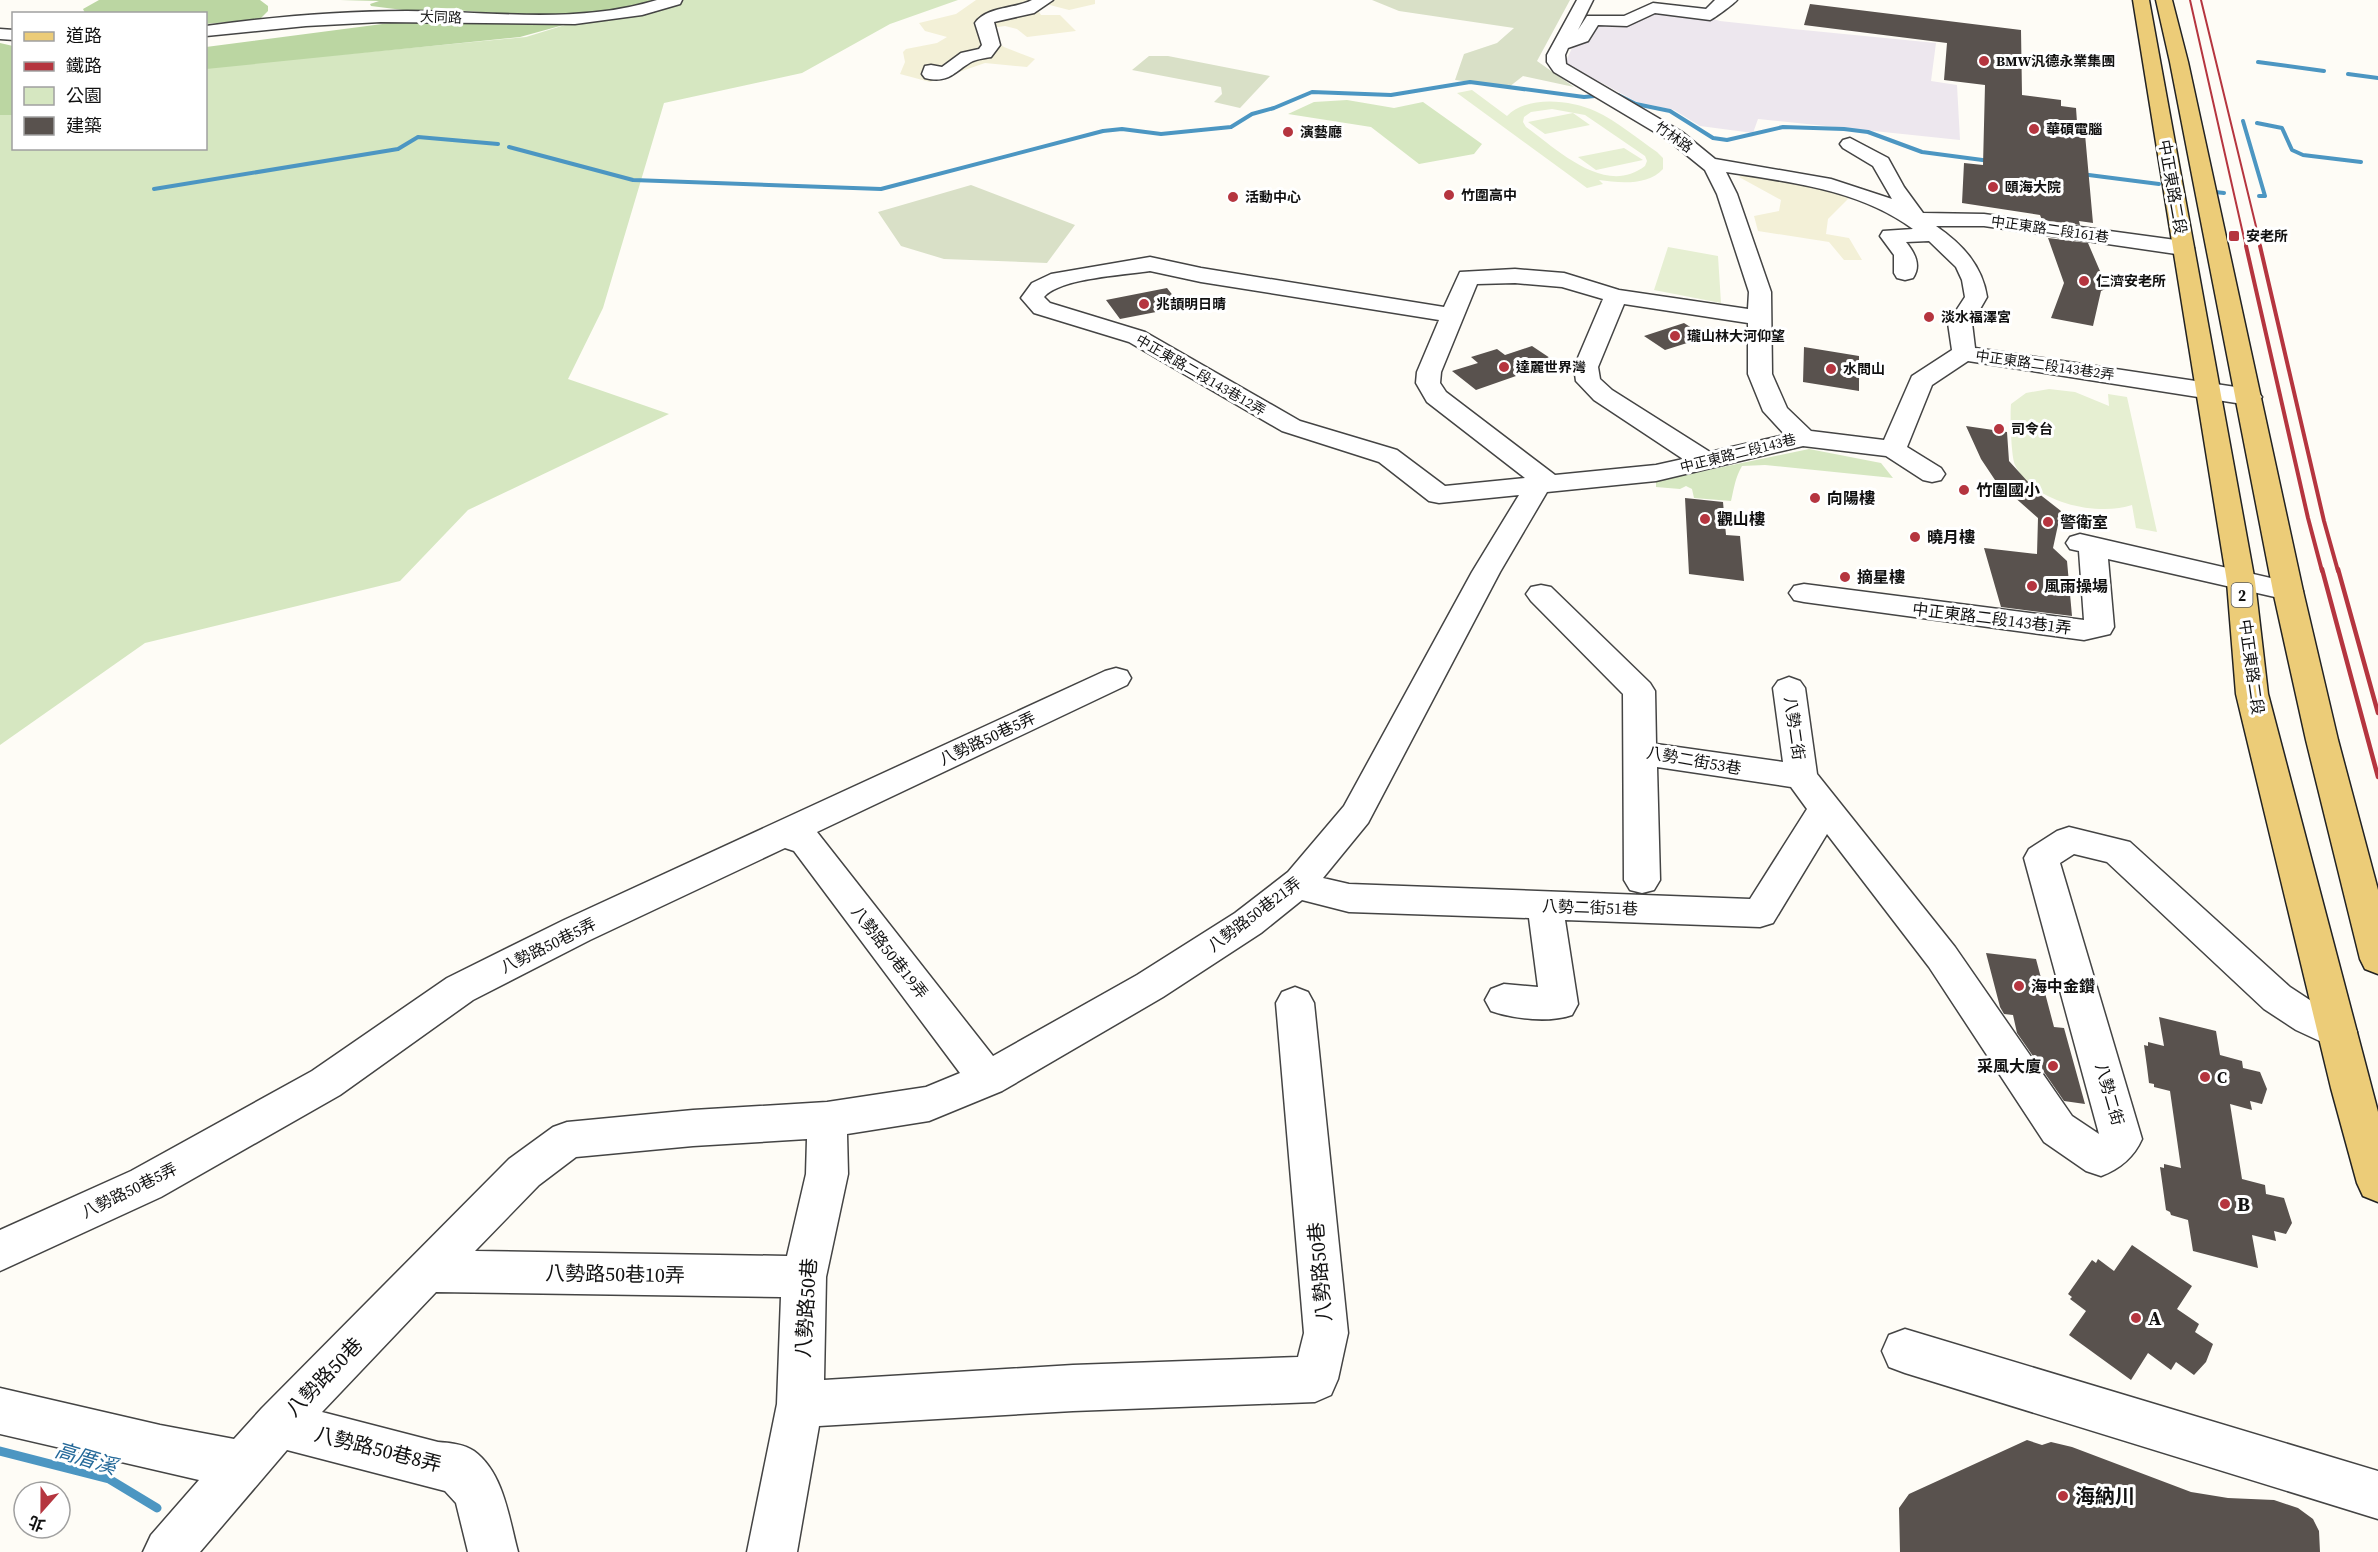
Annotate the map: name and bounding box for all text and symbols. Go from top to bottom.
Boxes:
street label: 大同路 [420,6,462,28]
legend [12,12,207,150]
text: 道路 [66,23,102,48]
place label: BMW汎德永業集團 [1996,51,2115,71]
text: 鐵路 [66,53,102,78]
marker: BMW汎德永業集團 [1977,54,1991,68]
text: 公園 [66,83,102,108]
text: 建築 [66,113,102,138]
street label: 竹林路 [1651,117,1697,157]
place label: 華碩電腦 [2046,119,2102,139]
place label: 演藝廳 [1300,122,1342,142]
marker: 華碩電腦 [2027,122,2041,136]
marker: 演藝廳 [1281,125,1295,139]
street label: 中正東路二段 [2154,138,2192,236]
place label: 頤海大院 [2005,177,2061,197]
marker: 頤海大院 [1986,180,2000,194]
place label: 竹圍高中 [1461,185,1517,205]
place label: 活動中心 [1245,187,1301,207]
marker: 竹圍高中 [1442,188,1456,202]
marker: 活動中心 [1226,190,1240,204]
street label: 中正東路二段161巷 [1990,211,2110,247]
place label: 安老所 [2246,226,2288,246]
marker: 安老所 [2227,229,2241,243]
place label: 仁濟安老所 [2096,271,2166,291]
marker: 仁濟安老所 [2077,274,2091,288]
place label: 兆頡明日晴 [1156,294,1226,314]
marker: 兆頡明日晴 [1137,297,1151,311]
place label: 淡水福澤宮 [1941,307,2011,327]
marker: 淡水福澤宮 [1922,310,1936,324]
place label: 瓏山林大河仰望 [1687,326,1785,346]
marker: 瓏山林大河仰望 [1668,329,1682,343]
street label: 中正東路二段143巷12弄 [1132,330,1270,420]
street label: 中正東路二段143巷2弄 [1974,345,2116,385]
place label: 達麗世界灣 [1516,357,1586,377]
place label: 水問山 [1843,359,1885,379]
marker: 達麗世界灣 [1497,360,1511,374]
marker: 水問山 [1824,362,1838,376]
place label: 司令台 [2011,419,2053,439]
marker: 司令台 [1992,422,2006,436]
street label: 中正東路二段143巷 [1678,429,1798,477]
place label: 竹圍國小 [1976,479,2040,501]
marker: 竹圍國小 [1957,483,1971,497]
place label: 向陽樓 [1827,487,1875,509]
marker: 向陽樓 [1808,491,1822,505]
place label: 觀山樓 [1717,508,1765,530]
place label: 警衛室 [2060,511,2108,533]
marker: 觀山樓 [1698,512,1712,526]
marker: 警衛室 [2041,515,2055,529]
place label: 曉月樓 [1927,526,1975,548]
marker: 曉月樓 [1908,530,1922,544]
place label: 摘星樓 [1857,566,1905,588]
marker: 摘星樓 [1838,570,1852,584]
place label: 風雨操場 [2044,575,2108,597]
marker: 風雨操場 [2025,579,2039,593]
road number: 2 [2232,583,2252,607]
street label: 中正東路二段143巷1弄 [1911,597,2073,639]
street label: 中正東路二段 [2234,618,2270,716]
street label: 八勢二街 [1780,695,1810,761]
street label: 八勢路50巷5弄 [935,706,1039,770]
street label: 八勢二街53巷 [1645,741,1743,779]
street label: 八勢路50巷21弄 [1203,872,1305,956]
street label: 八勢二街51巷 [1542,894,1638,920]
street label: 八勢路50巷19弄 [847,901,933,1003]
street label: 八勢路50巷5弄 [496,912,600,978]
place label: 海中金鑽 [2031,975,2095,997]
marker: 海中金鑽 [2012,979,2026,993]
place label: 采風大廈 [1977,1055,2041,1077]
marker: 采風大廈 [2046,1059,2060,1073]
street label: 八勢二街 [2091,1060,2129,1128]
place label: C [2217,1066,2227,1088]
marker: C [2198,1070,2212,1084]
street label: 八勢路50巷5弄 [77,1157,181,1223]
place label: B [2237,1190,2250,1218]
marker: B [2218,1197,2232,1211]
street label: 八勢路50巷 [1302,1221,1338,1323]
street label: 八勢路50巷 [789,1257,823,1359]
street label: 八勢路50巷10弄 [545,1259,685,1289]
place label: A [2148,1304,2162,1332]
marker: A [2129,1311,2143,1325]
street label: 八勢路50巷 [279,1331,369,1423]
street label: 八勢路50巷8弄 [312,1420,444,1478]
water label: 高厝溪 [52,1435,123,1482]
north arrow [12,1480,72,1540]
place label: 海納川 [2075,1482,2135,1510]
marker: 海納川 [2056,1489,2070,1503]
text: 北 [25,1511,48,1537]

